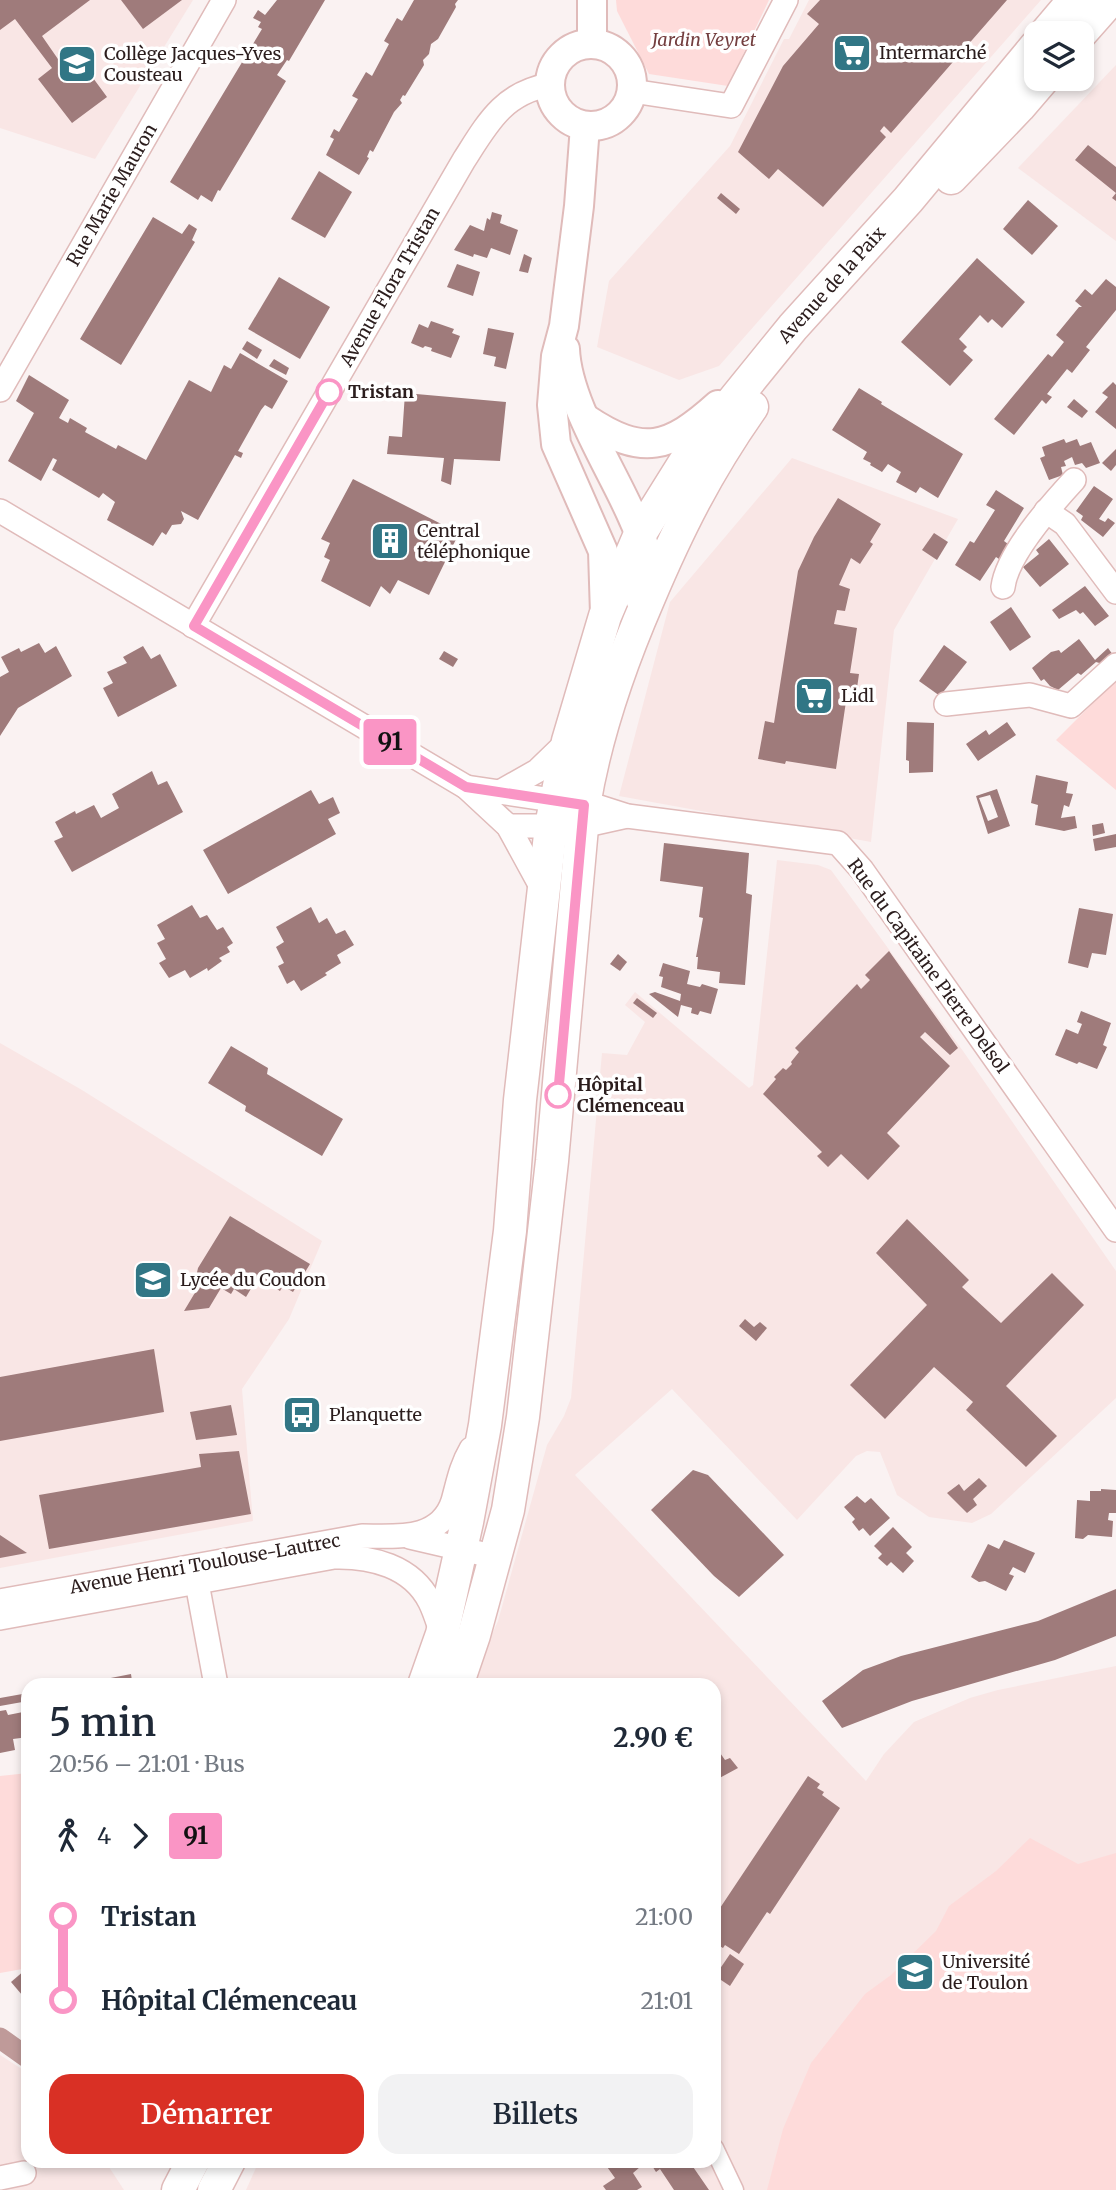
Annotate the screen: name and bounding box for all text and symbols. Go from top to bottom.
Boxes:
map controls [1024,21,1094,91]
button: layers [1024,21,1094,91]
park label: Jardin Veyret [650,28,757,51]
supermarket icon: Intermarché [831,32,873,74]
place label: Intermarché [879,41,987,64]
place label: Collège Jacques-Yves Cousteau [104,42,282,86]
school or university icon: Collège Jacques-Yves Cousteau [56,43,98,85]
street label: Rue Marie Mauron [61,119,162,270]
street label: Avenue Flora Tristan [334,203,445,371]
street label: Avenue de la Paix [773,221,890,349]
marker: Tristan [316,379,342,405]
place label: Tristan [348,380,414,403]
place label: Central téléphonique [417,519,530,563]
building icon: Central téléphonique [369,520,411,562]
supermarket icon: Lidl [793,675,835,717]
place label: Lidl [841,684,875,707]
line badge: 91 [358,719,422,765]
text: 91 [377,726,403,757]
street label: Rue du Capitaine Pierre Delsol [843,854,1014,1078]
place label: Hôpital Clémenceau [577,1073,685,1117]
marker: Hôpital Clémenceau [545,1082,571,1108]
school or university icon: Lycée du Coudon [132,1259,174,1301]
place label: Lycée du Coudon [180,1268,326,1291]
bus stop icon: Planquette [281,1394,323,1436]
place label: Planquette [329,1403,422,1426]
street label: Avenue Henri Toulouse-Lautrec [67,1528,342,1599]
text: 5 min [49,1699,156,1746]
text: 2.90 € [613,1721,693,1754]
text: 20:56 – 21:01 · Bus [49,1749,245,1778]
icon: walk [49,1817,87,1855]
icon: forward [121,1817,159,1855]
text: 91 [183,1820,208,1851]
text: 4 [97,1821,111,1850]
text: Tristan [101,1900,196,1933]
text: 21:00 [635,1902,693,1931]
place label: Université de Toulon [942,1950,1030,1994]
school or university icon: Université de Toulon [894,1951,936,1993]
text: Hôpital Clémenceau [101,1984,358,2017]
text: 21:01 [641,1986,693,2015]
button: Démarrer [49,2074,364,2154]
button: Billets [378,2074,693,2154]

